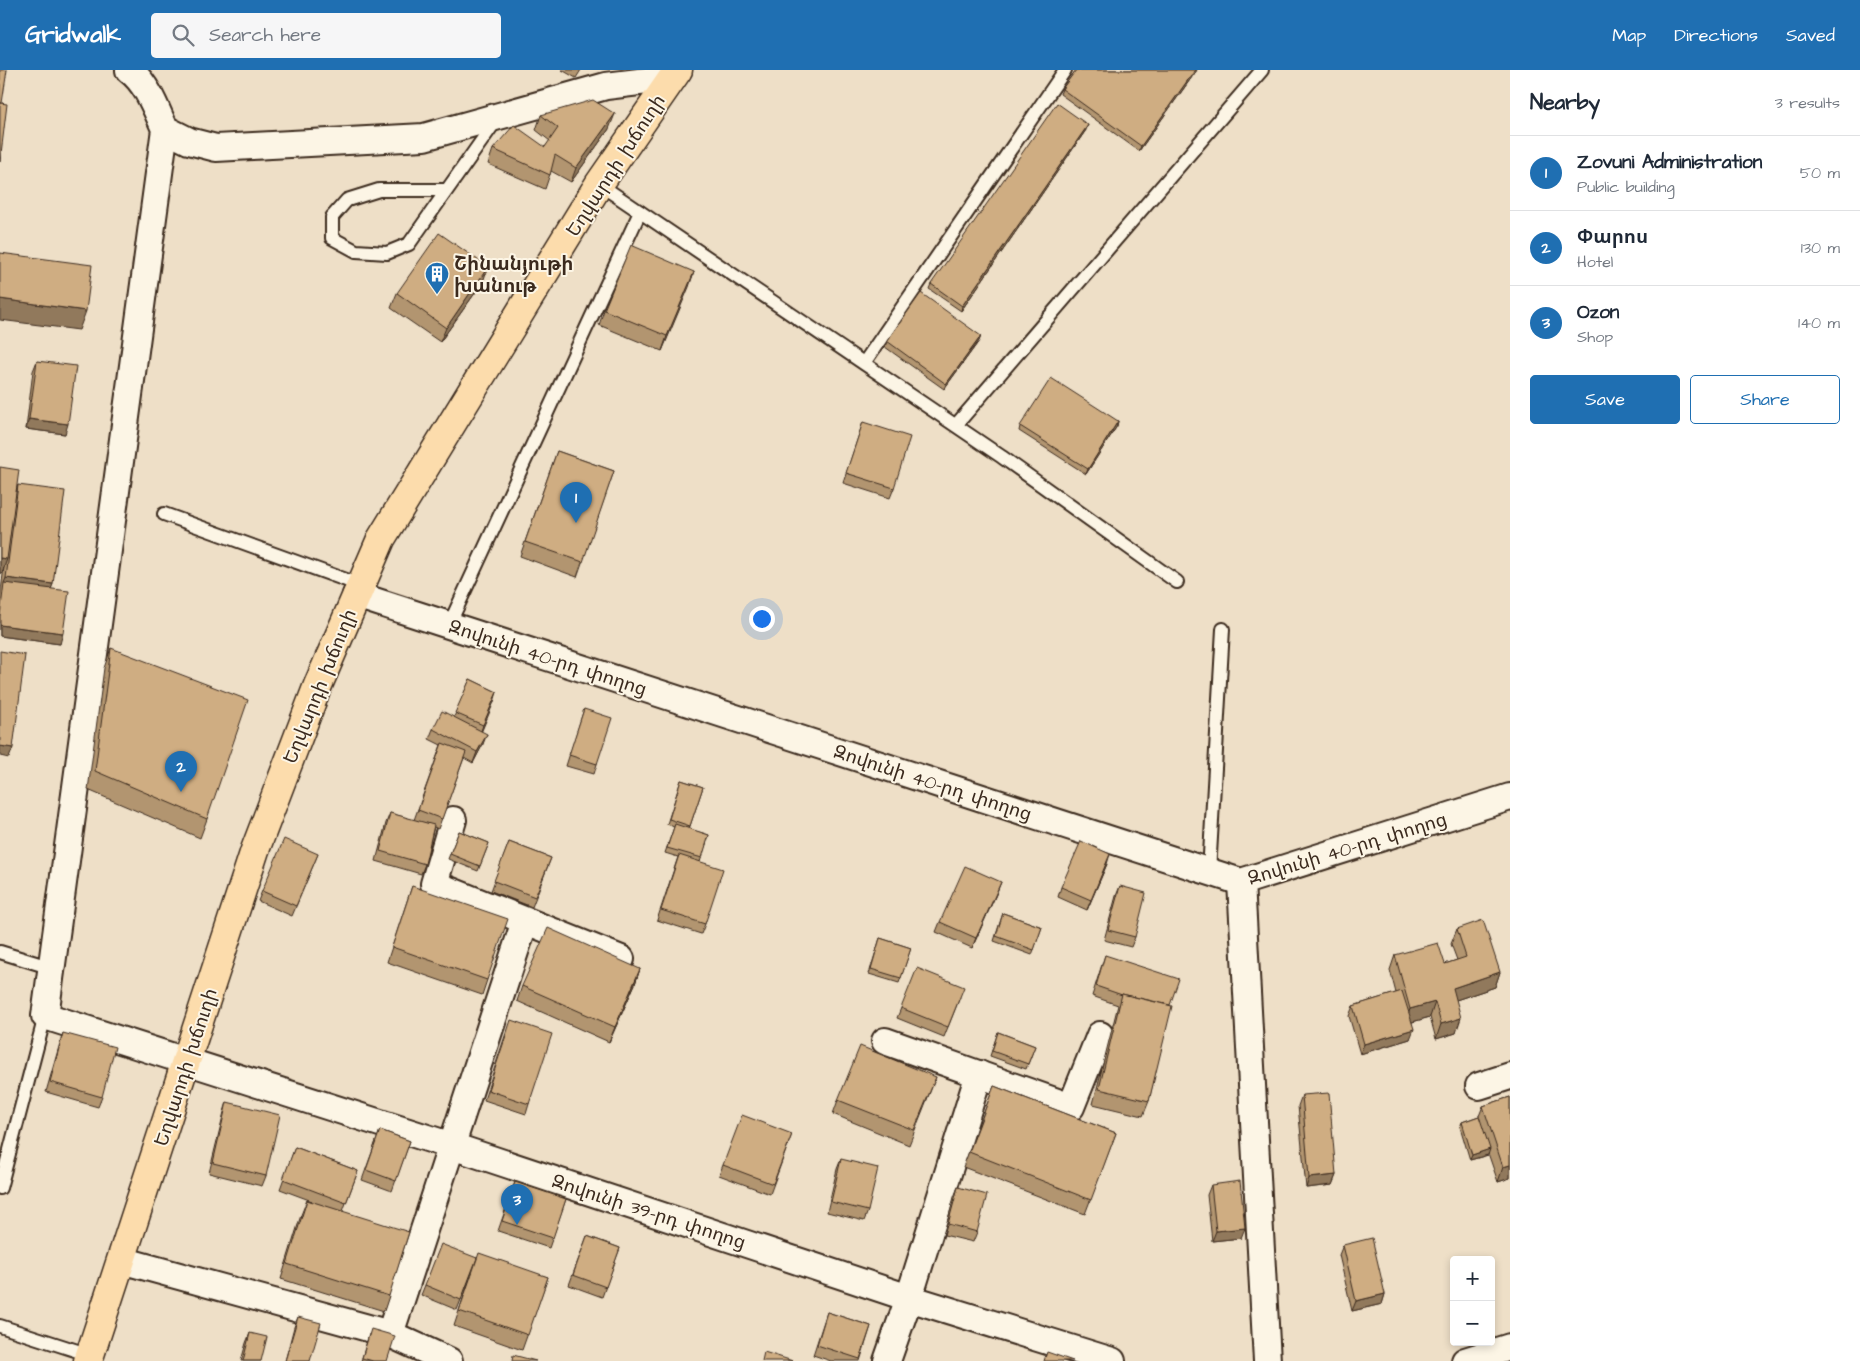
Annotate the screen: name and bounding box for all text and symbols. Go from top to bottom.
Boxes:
search box [151,13,501,58]
text: Gridwalk [25,18,121,52]
icon: search [169,21,197,49]
text: Search here [209,22,321,49]
text: Map [1612,23,1646,48]
text: Directions [1674,23,1758,48]
text: Saved [1786,23,1835,48]
text: Nearby [1530,88,1600,117]
street label: Եղվարդի խճուղի [560,89,672,242]
text: 3 results [1775,92,1840,114]
text: Zovuni Administration [1577,149,1762,176]
text: 1 [1545,162,1547,184]
text: 50 m [1800,162,1840,184]
text: Public building [1577,176,1675,198]
text: Փարոս [1577,224,1648,251]
text: 2 [1541,237,1551,259]
text: 130 m [1801,237,1840,259]
place label: Շինանյութի խանութ [454,251,573,300]
text: Hotel [1577,251,1613,273]
building icon: Շինանյութի խանութ [424,261,450,295]
text: Ozon [1577,299,1619,326]
text: 3 [1542,312,1550,334]
text: 140 m [1798,312,1840,334]
text: Shop [1577,326,1613,348]
button: Save [1530,375,1680,424]
button: Share [1690,375,1840,424]
pin: 1 [560,482,592,523]
street label: Եղվարդի խճուղի [277,605,364,768]
your location [749,606,775,632]
street label: Զովունի 40-րդ փողոց [445,614,650,703]
street label: Զովունի 40-րդ փողոց [830,739,1035,828]
pin: 2 [165,751,197,792]
street label: Զովունի 40-րդ փողոց [1244,806,1450,893]
street label: Եղվարդի խճուղի [148,985,225,1150]
street label: Զովունի 39-րդ փողոց [548,1168,749,1257]
pin: 3 [501,1184,533,1225]
map controls [1450,1256,1495,1346]
button: + [1450,1256,1495,1301]
button: − [1450,1301,1495,1346]

